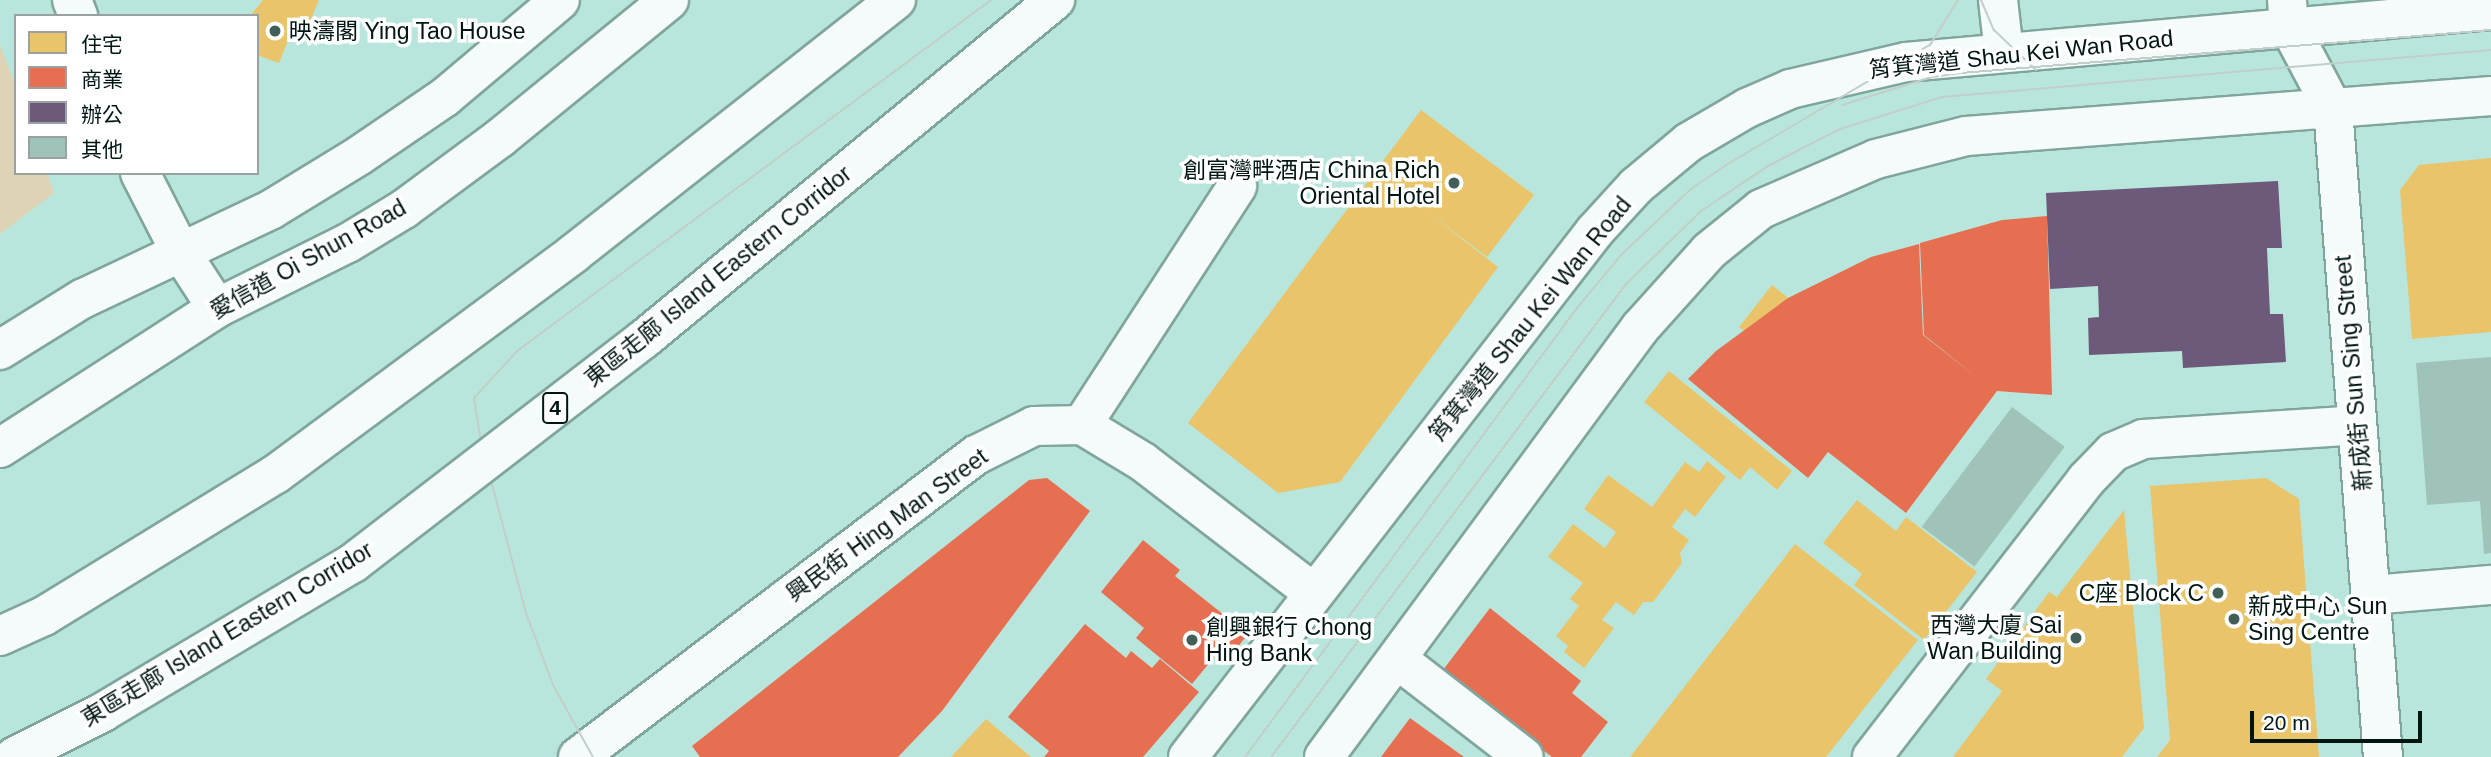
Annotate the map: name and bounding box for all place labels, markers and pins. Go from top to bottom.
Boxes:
place label: 映濤閣 Ying Tao House [289,17,526,45]
marker: 映濤閣 Ying Tao House [267,23,283,39]
place label: 創富灣畔酒店 China Rich Oriental Hotel [1183,156,1440,210]
marker: 創富灣畔酒店 China Rich Oriental Hotel [1446,175,1462,191]
place label: C座 Block C [2079,579,2204,607]
marker: C座 Block C [2210,585,2226,601]
place label: 新成中心 Sun Sing Centre [2248,592,2387,646]
place label: 西灣大廈 Sai Wan Building [1927,611,2062,665]
marker: 新成中心 Sun Sing Centre [2226,611,2242,627]
place label: 創興銀行 Chong Hing Bank [1206,613,1372,667]
marker: 西灣大廈 Sai Wan Building [2068,630,2084,646]
marker: 創興銀行 Chong Hing Bank [1184,632,1200,648]

